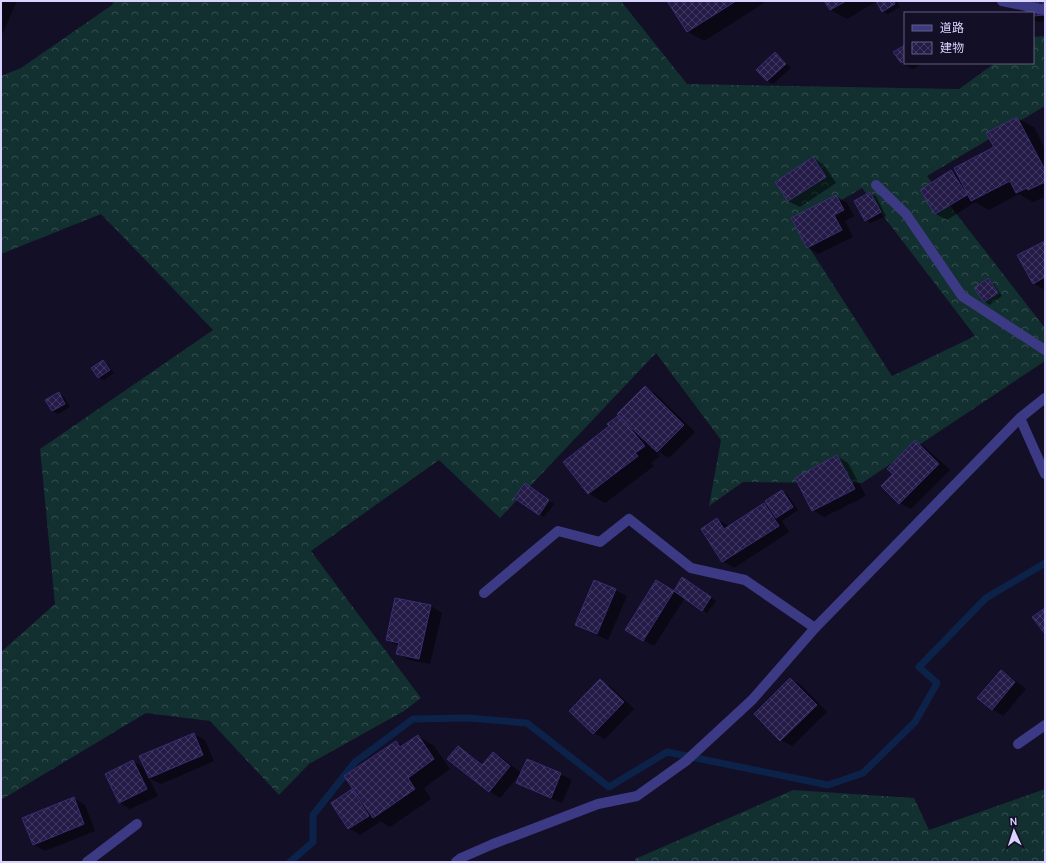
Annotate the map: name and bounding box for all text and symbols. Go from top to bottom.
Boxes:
legend [904,12,1034,64]
text: 道路 [940,21,964,35]
text: 建物 [940,41,964,55]
north arrow [994,811,1034,851]
text: N [1009,815,1018,828]

